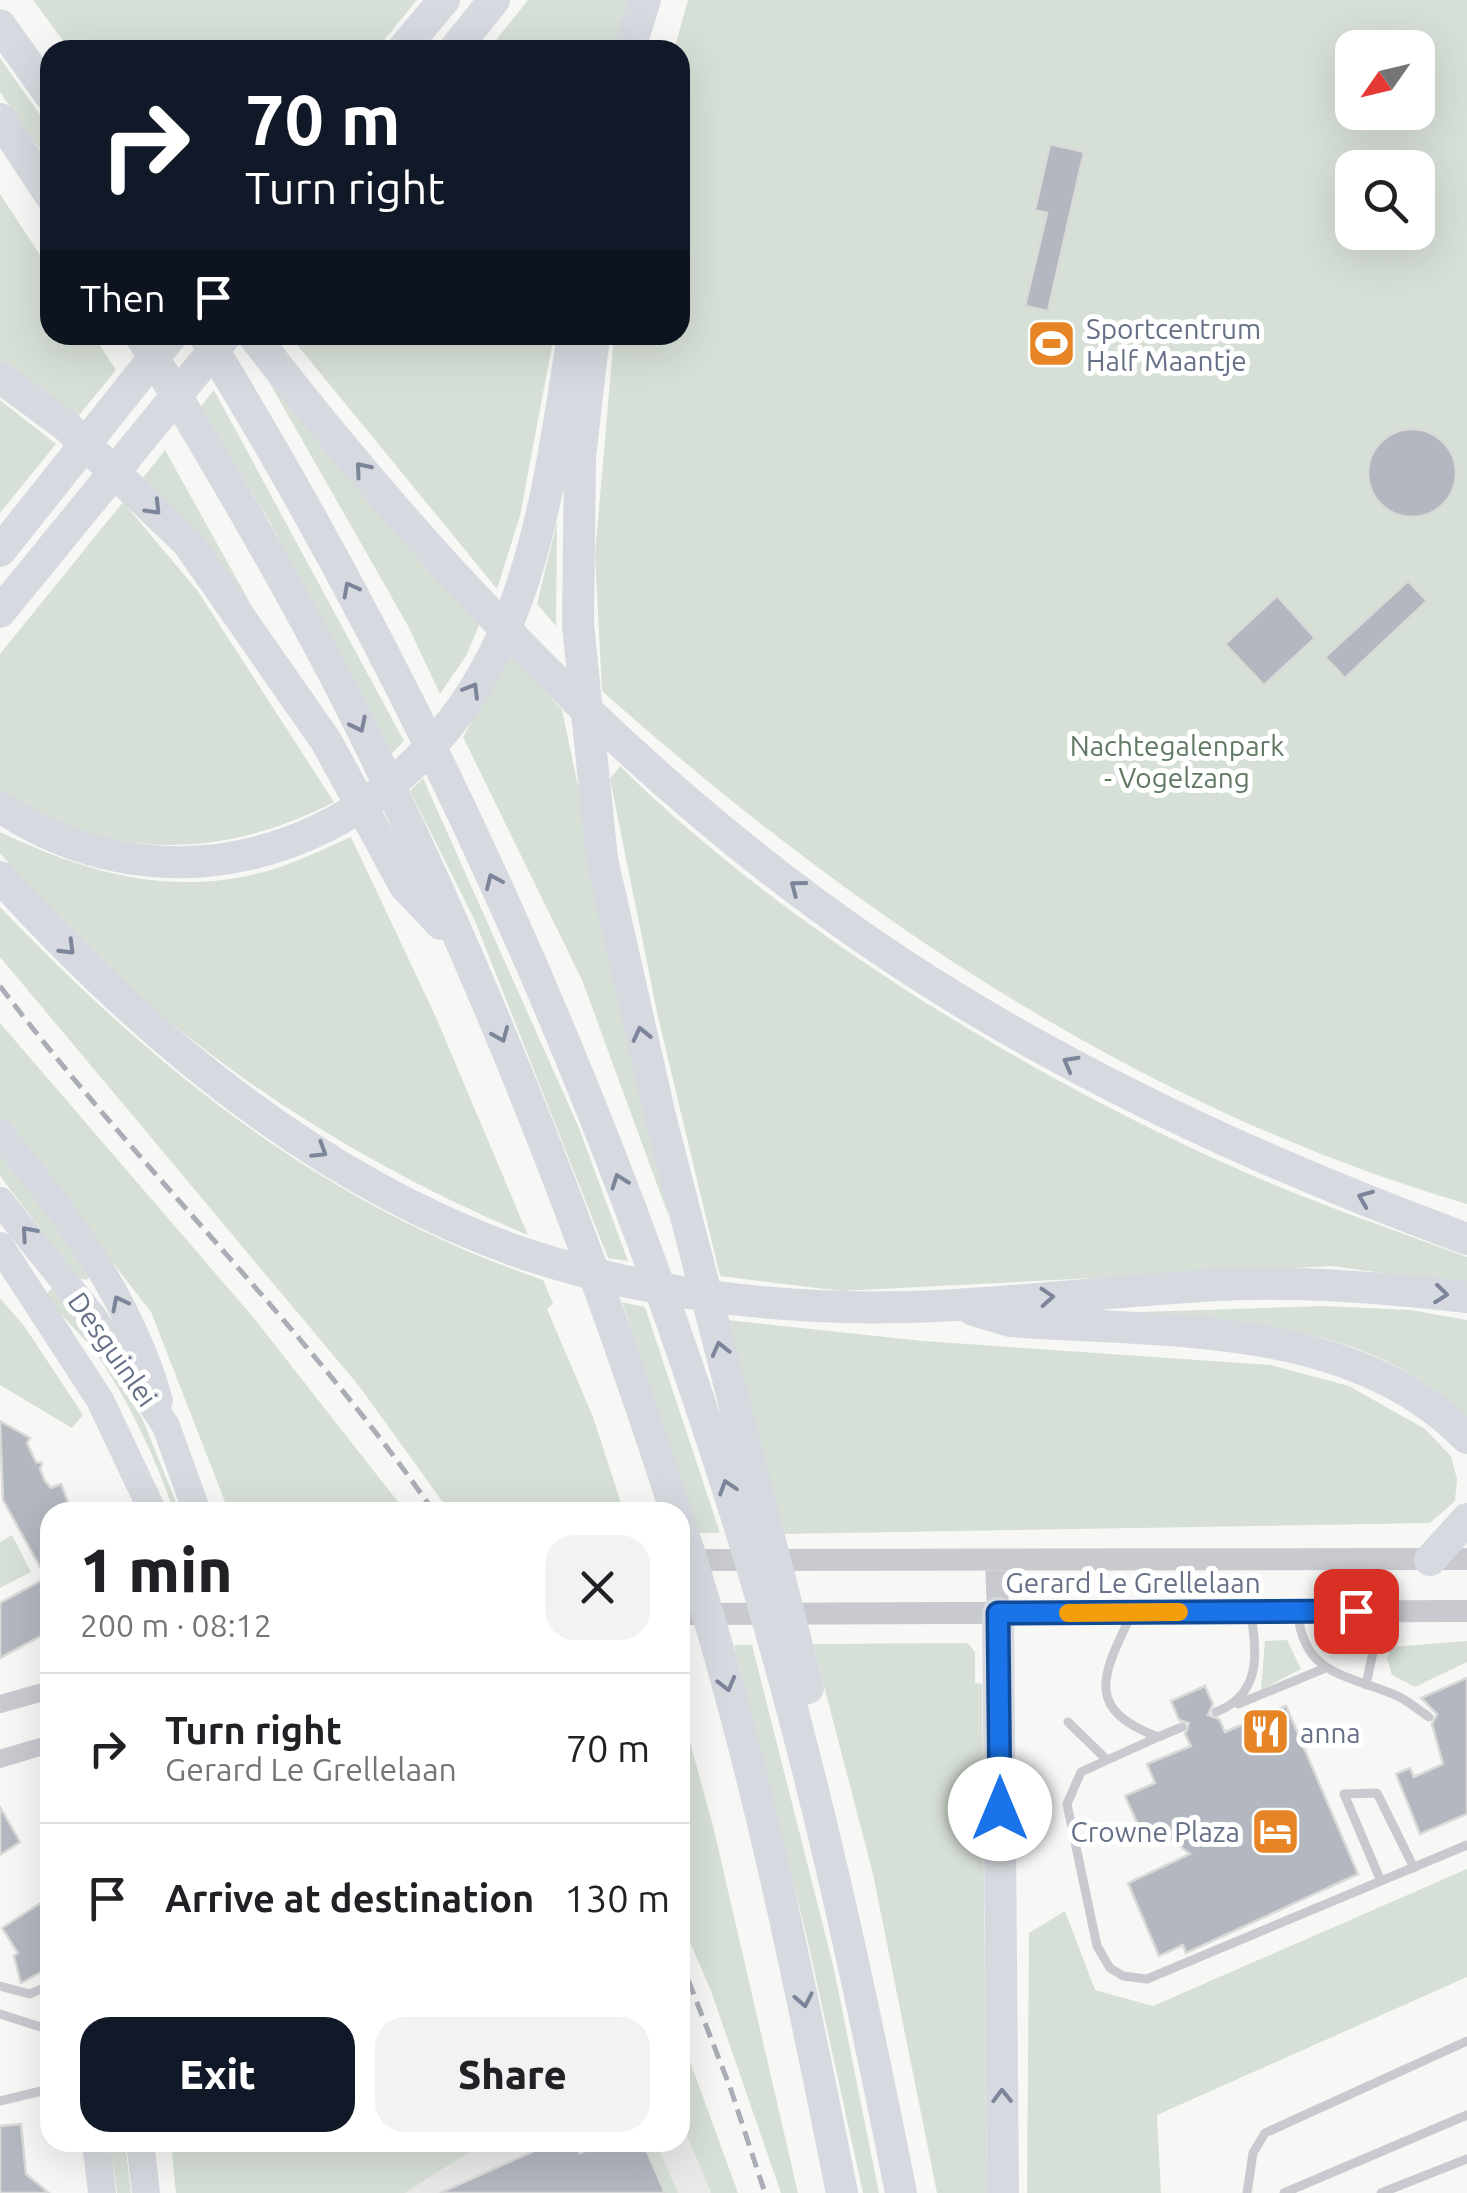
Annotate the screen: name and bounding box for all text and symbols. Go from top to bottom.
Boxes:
north arrow [1335,30,1435,130]
map controls [1335,30,1435,250]
icon: right [80,80,210,210]
text: 70 m [245,80,401,158]
button: search [1335,150,1435,250]
text: Turn right [245,162,445,213]
icon: arrive [186,270,241,325]
text: Then [80,277,166,319]
place label: Sportcentrum Half Maantje [1086,313,1261,376]
sports icon: Sportcentrum Half Maantje [1025,318,1077,370]
one-way arrow [356,462,374,480]
one-way arrow [142,496,160,514]
one-way arrow [342,582,362,600]
one-way arrow [460,683,479,701]
one-way arrow [347,715,367,733]
park label: Nachtegalenpark - Vogelzang [1070,730,1284,793]
one-way arrow [485,873,505,891]
one-way arrow [790,881,808,899]
one-way arrow [56,936,74,954]
one-way arrow [489,1025,509,1043]
one-way arrow [632,1026,653,1043]
one-way arrow [1063,1055,1081,1075]
one-way arrow [309,1139,327,1158]
one-way arrow [610,1173,631,1190]
one-way arrow [1358,1189,1375,1209]
one-way arrow [22,1226,40,1245]
one-way arrow [1433,1283,1449,1304]
street label: Desguinlei [62,1286,164,1412]
one-way arrow [1039,1286,1055,1308]
one-way arrow [112,1295,131,1313]
one-way arrow [711,1341,732,1358]
one-way arrow [718,1479,738,1496]
button: close [545,1535,650,1640]
text: 1 min [80,1536,233,1603]
street label: Gerard Le Grellelaan [1005,1567,1261,1598]
pin [1314,1569,1399,1654]
icon: arrive [1329,1584,1384,1639]
text: 200 m · 08:12 [80,1607,272,1643]
one-way arrow [715,1675,736,1692]
restaurant icon: anna [1239,1706,1291,1758]
text: Turn right [165,1709,342,1751]
place label: anna [1300,1717,1361,1748]
icon: right [80,1721,135,1776]
text: 70 m [566,1727,650,1769]
text: Gerard Le Grellelaan [165,1751,457,1787]
position arrow [948,1757,1052,1861]
hotel icon: Crowne Plaza [1249,1805,1301,1857]
place label: Crowne Plaza [1071,1816,1240,1847]
icon: arrive [80,1871,135,1926]
text: Arrive at destination [165,1877,534,1919]
text: 130 m [564,1877,670,1919]
one-way arrow [792,1991,813,2008]
button: Exit [80,2017,355,2132]
button: Share [375,2017,650,2132]
one-way arrow [992,2087,1013,2103]

